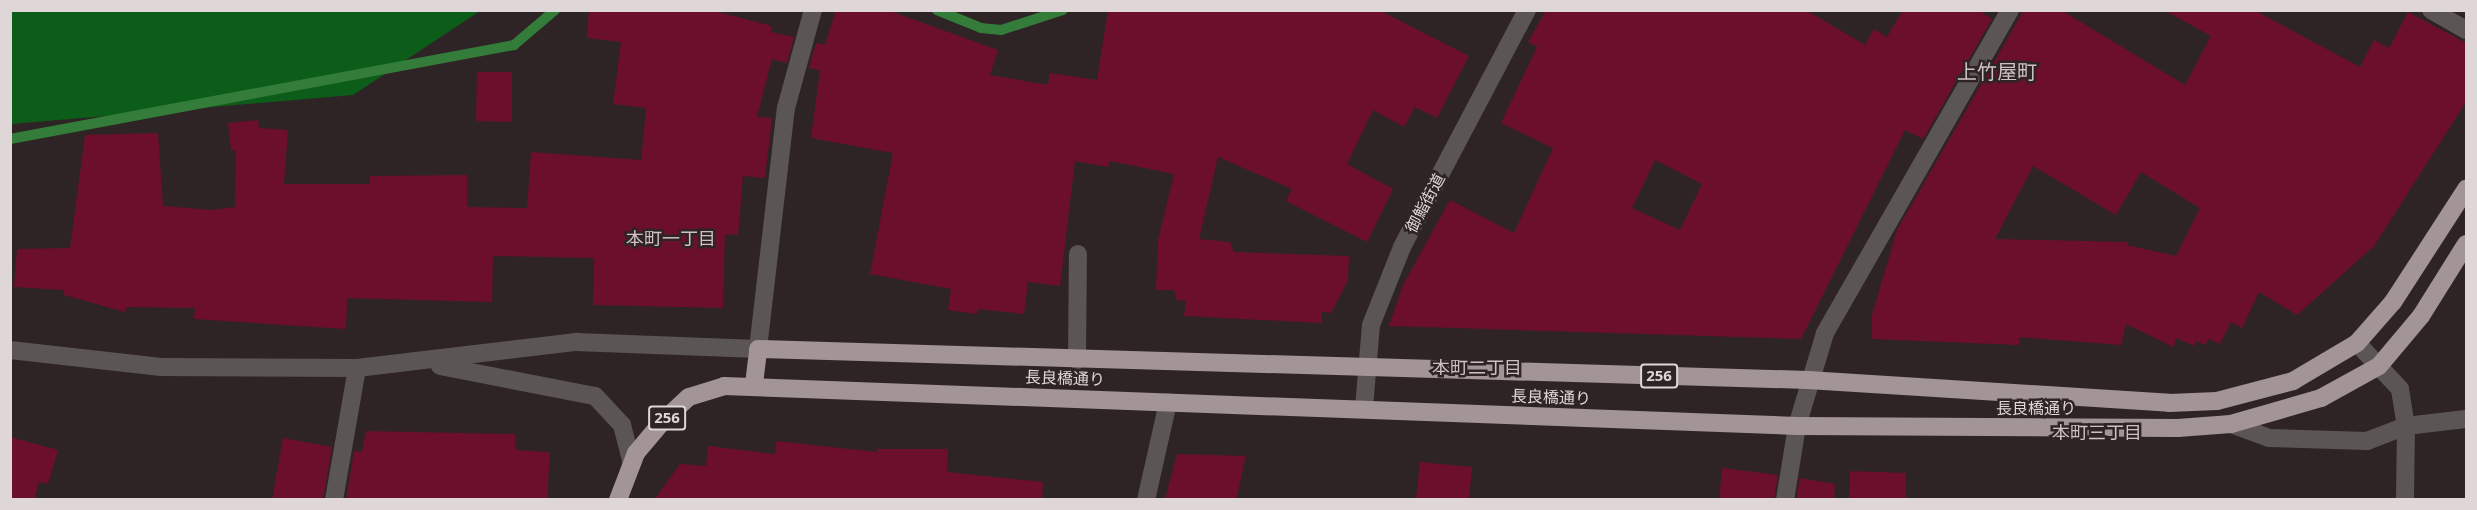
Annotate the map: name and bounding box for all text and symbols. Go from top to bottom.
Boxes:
district label: 上竹屋町 [1957,59,2037,83]
street label: 御鮨街道 [1402,170,1448,236]
district label: 本町一丁目 [626,227,716,249]
district label: 本町二丁目 [1432,356,1522,378]
road number: 256 [1640,364,1678,388]
street label: 長良橋通り [1025,367,1105,389]
street label: 長良橋通り [1511,386,1591,408]
street label: 長良橋通り [1996,398,2076,418]
road number: 256 [648,406,686,430]
district label: 本町三丁目 [2052,421,2142,443]

